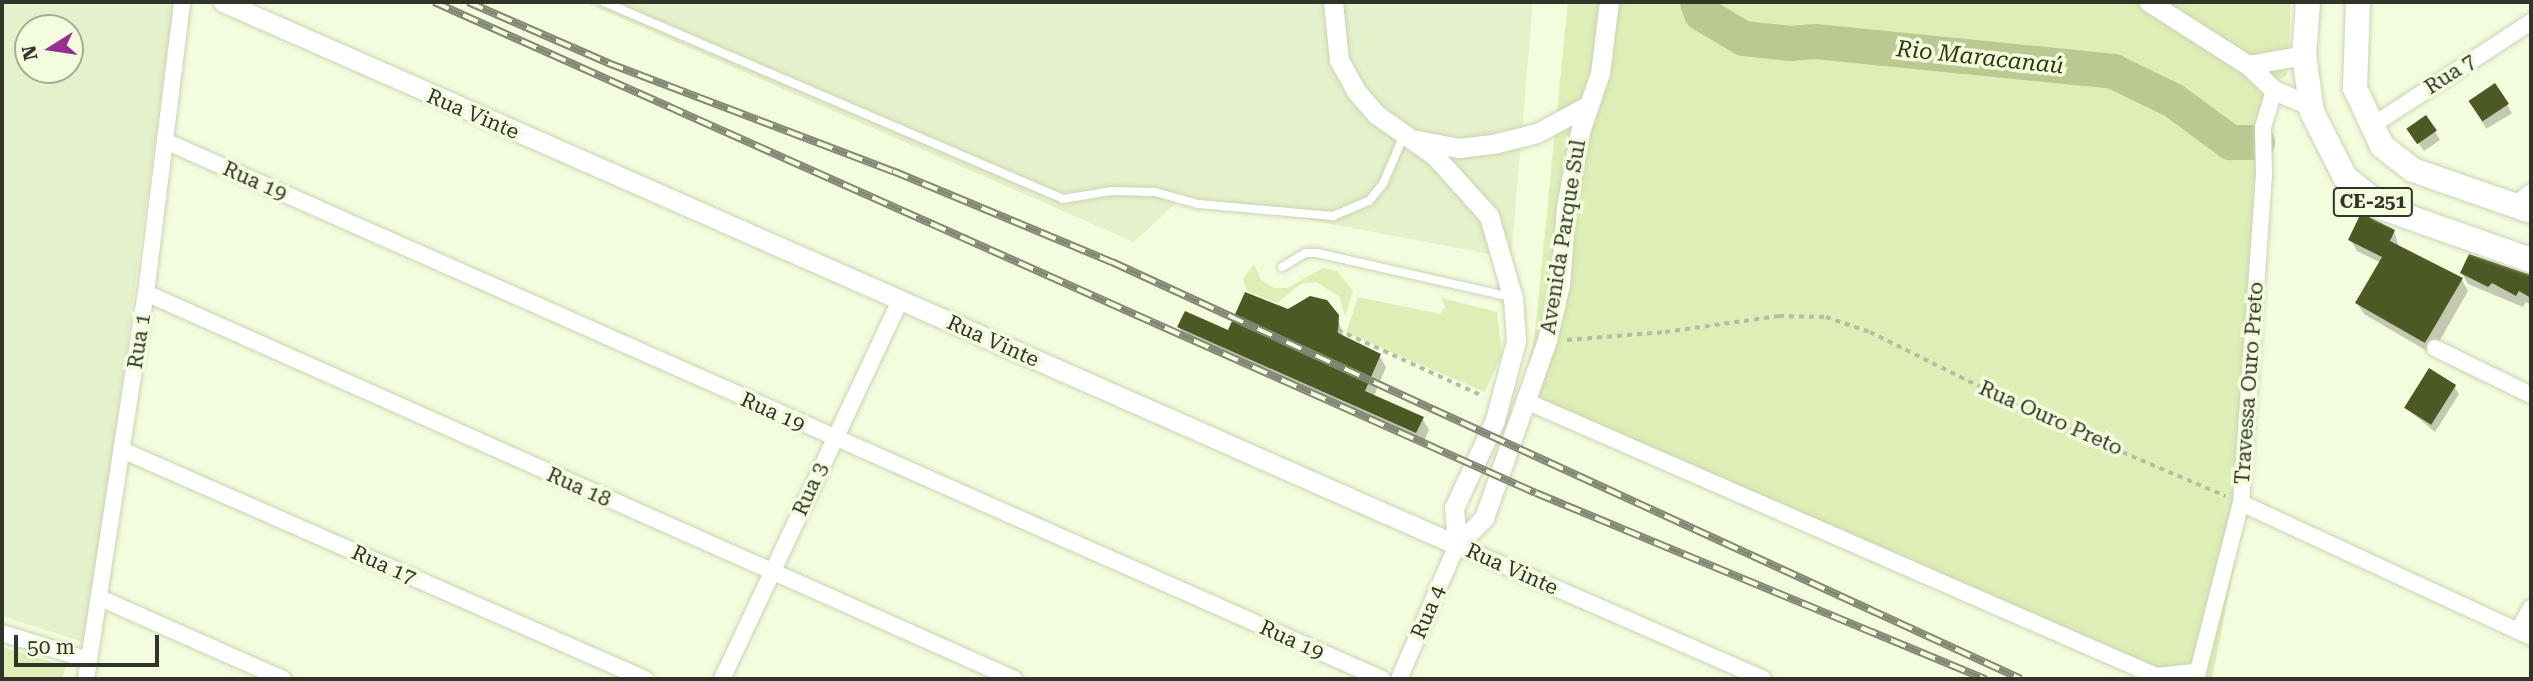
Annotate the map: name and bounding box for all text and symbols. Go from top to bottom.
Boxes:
north arrow [14,14,84,84]
water label: Rio Maracanaú [1895,35,2065,81]
text: N [17,44,43,63]
street label: Rua 7 [2420,48,2480,100]
street label: Rua Vinte [423,83,523,145]
street label: Avenida Parque Sul [1535,138,1591,336]
street label: Rua 19 [219,156,291,206]
road number: CE-251 [2333,186,2413,218]
street label: Travessa Ouro Preto [2229,281,2269,485]
street label: Rua Vinte [943,310,1043,372]
street label: Rua 1 [122,312,156,370]
street label: Rua Ouro Preto [1975,375,2127,461]
street label: Rua 19 [737,387,809,437]
street label: Rua 3 [787,458,833,520]
street label: Rua 18 [543,462,615,512]
street label: Rua Vinte [1462,538,1562,600]
street label: Rua 17 [348,540,420,590]
street label: Rua 4 [1406,581,1450,643]
street label: Rua 19 [1256,615,1328,665]
scale bar [18,622,163,666]
text: 50 m [27,635,75,659]

